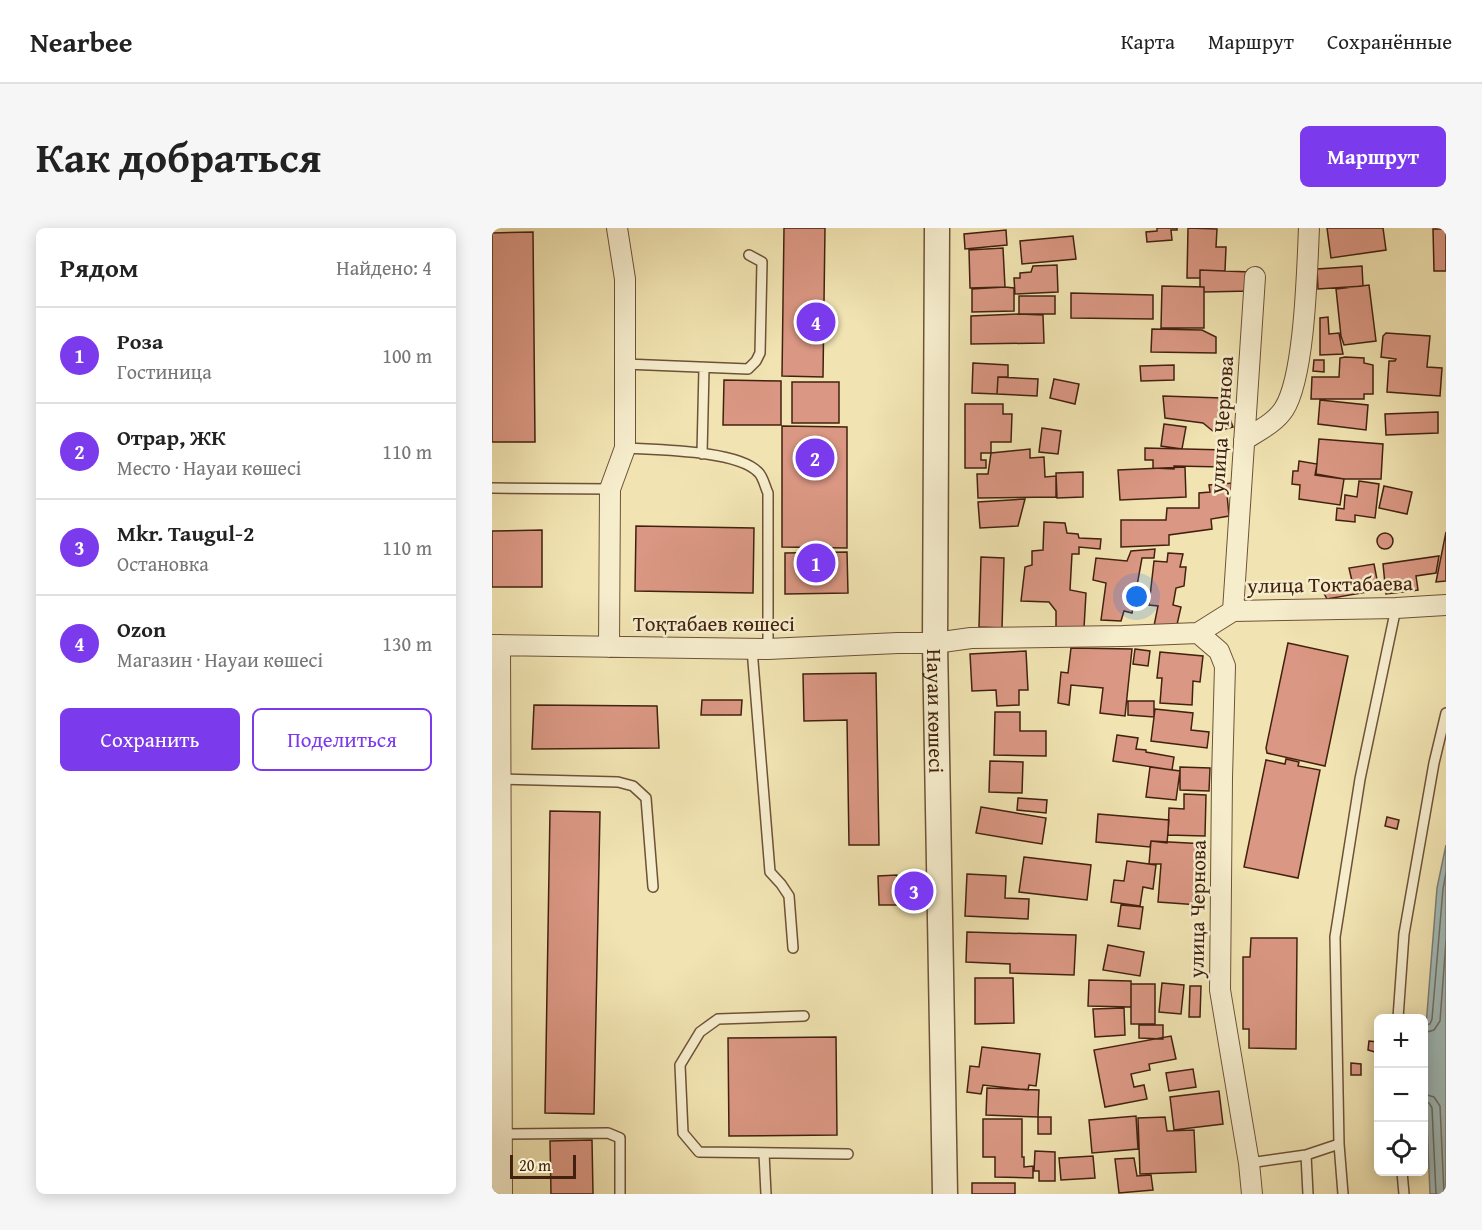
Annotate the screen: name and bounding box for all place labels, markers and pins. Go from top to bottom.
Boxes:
pin: 4 [796,300,836,344]
pin: 2 [796,436,834,480]
pin: 1 [796,540,836,586]
pin: 3 [894,868,934,914]

